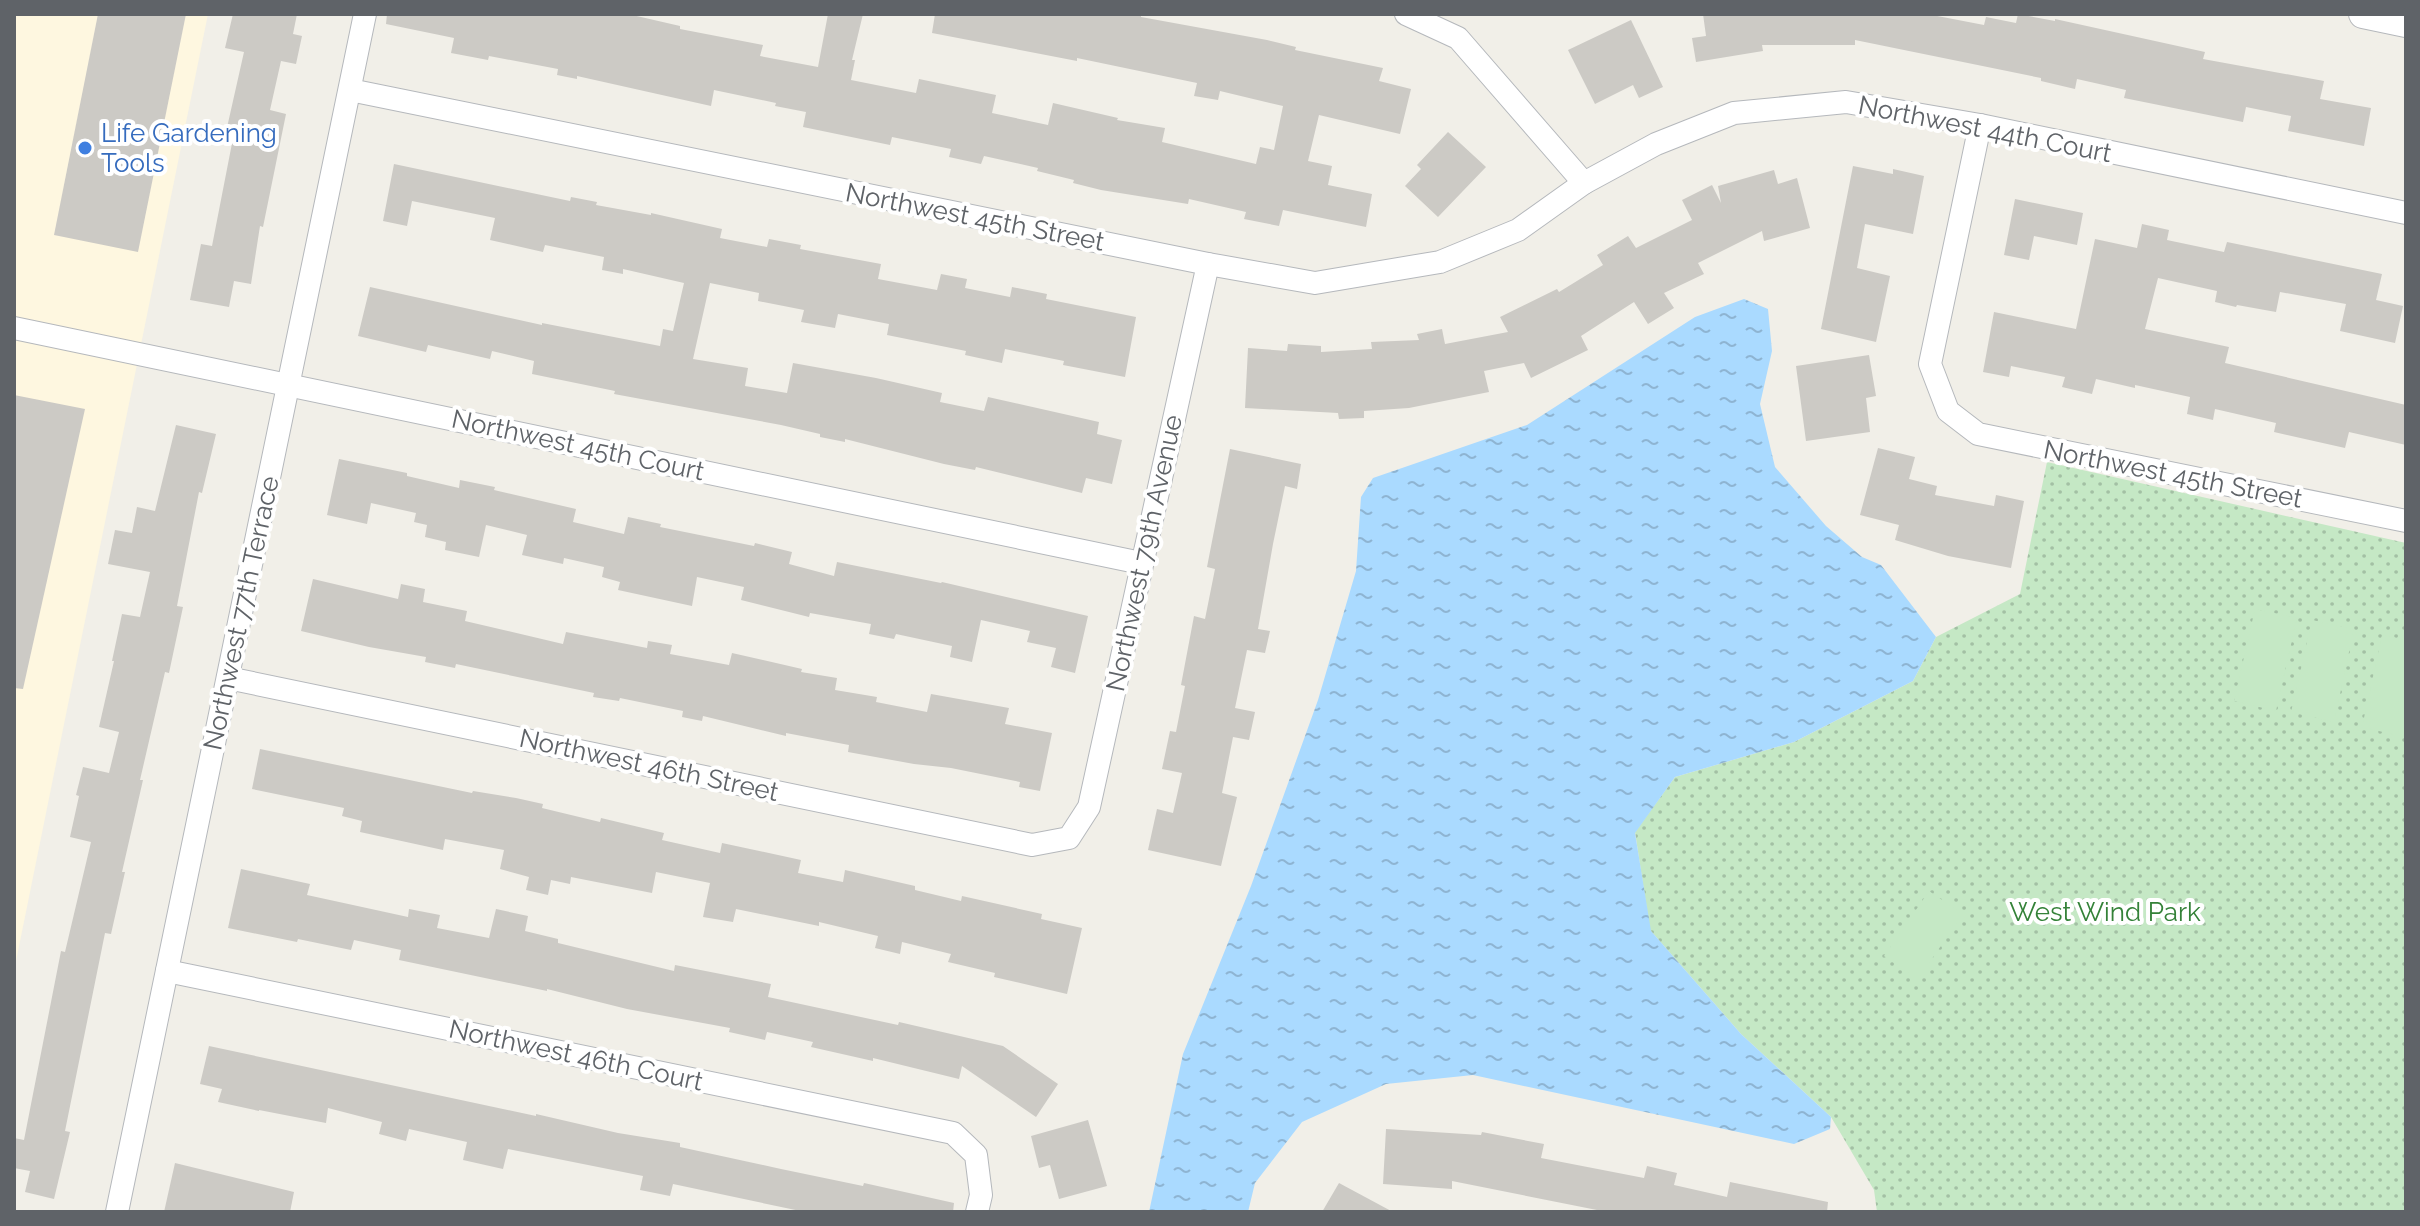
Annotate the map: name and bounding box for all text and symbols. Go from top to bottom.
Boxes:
street label: Northwest 44th Court [1856,90,2114,168]
place label: Life Gardening Tools [101,118,277,178]
marker: Life Gardening Tools [76,139,94,157]
street label: Northwest 45th Street [843,177,1107,257]
street label: Northwest 45th Court [449,404,707,486]
street label: Northwest 79th Avenue [1100,412,1188,694]
street label: Northwest 45th Street [2041,434,2305,514]
street label: Northwest 77th Terrace [197,473,285,753]
street label: Northwest 46th Street [517,723,782,807]
park label: West Wind Park [2009,897,2201,927]
street label: Northwest 46th Court [446,1013,706,1097]

